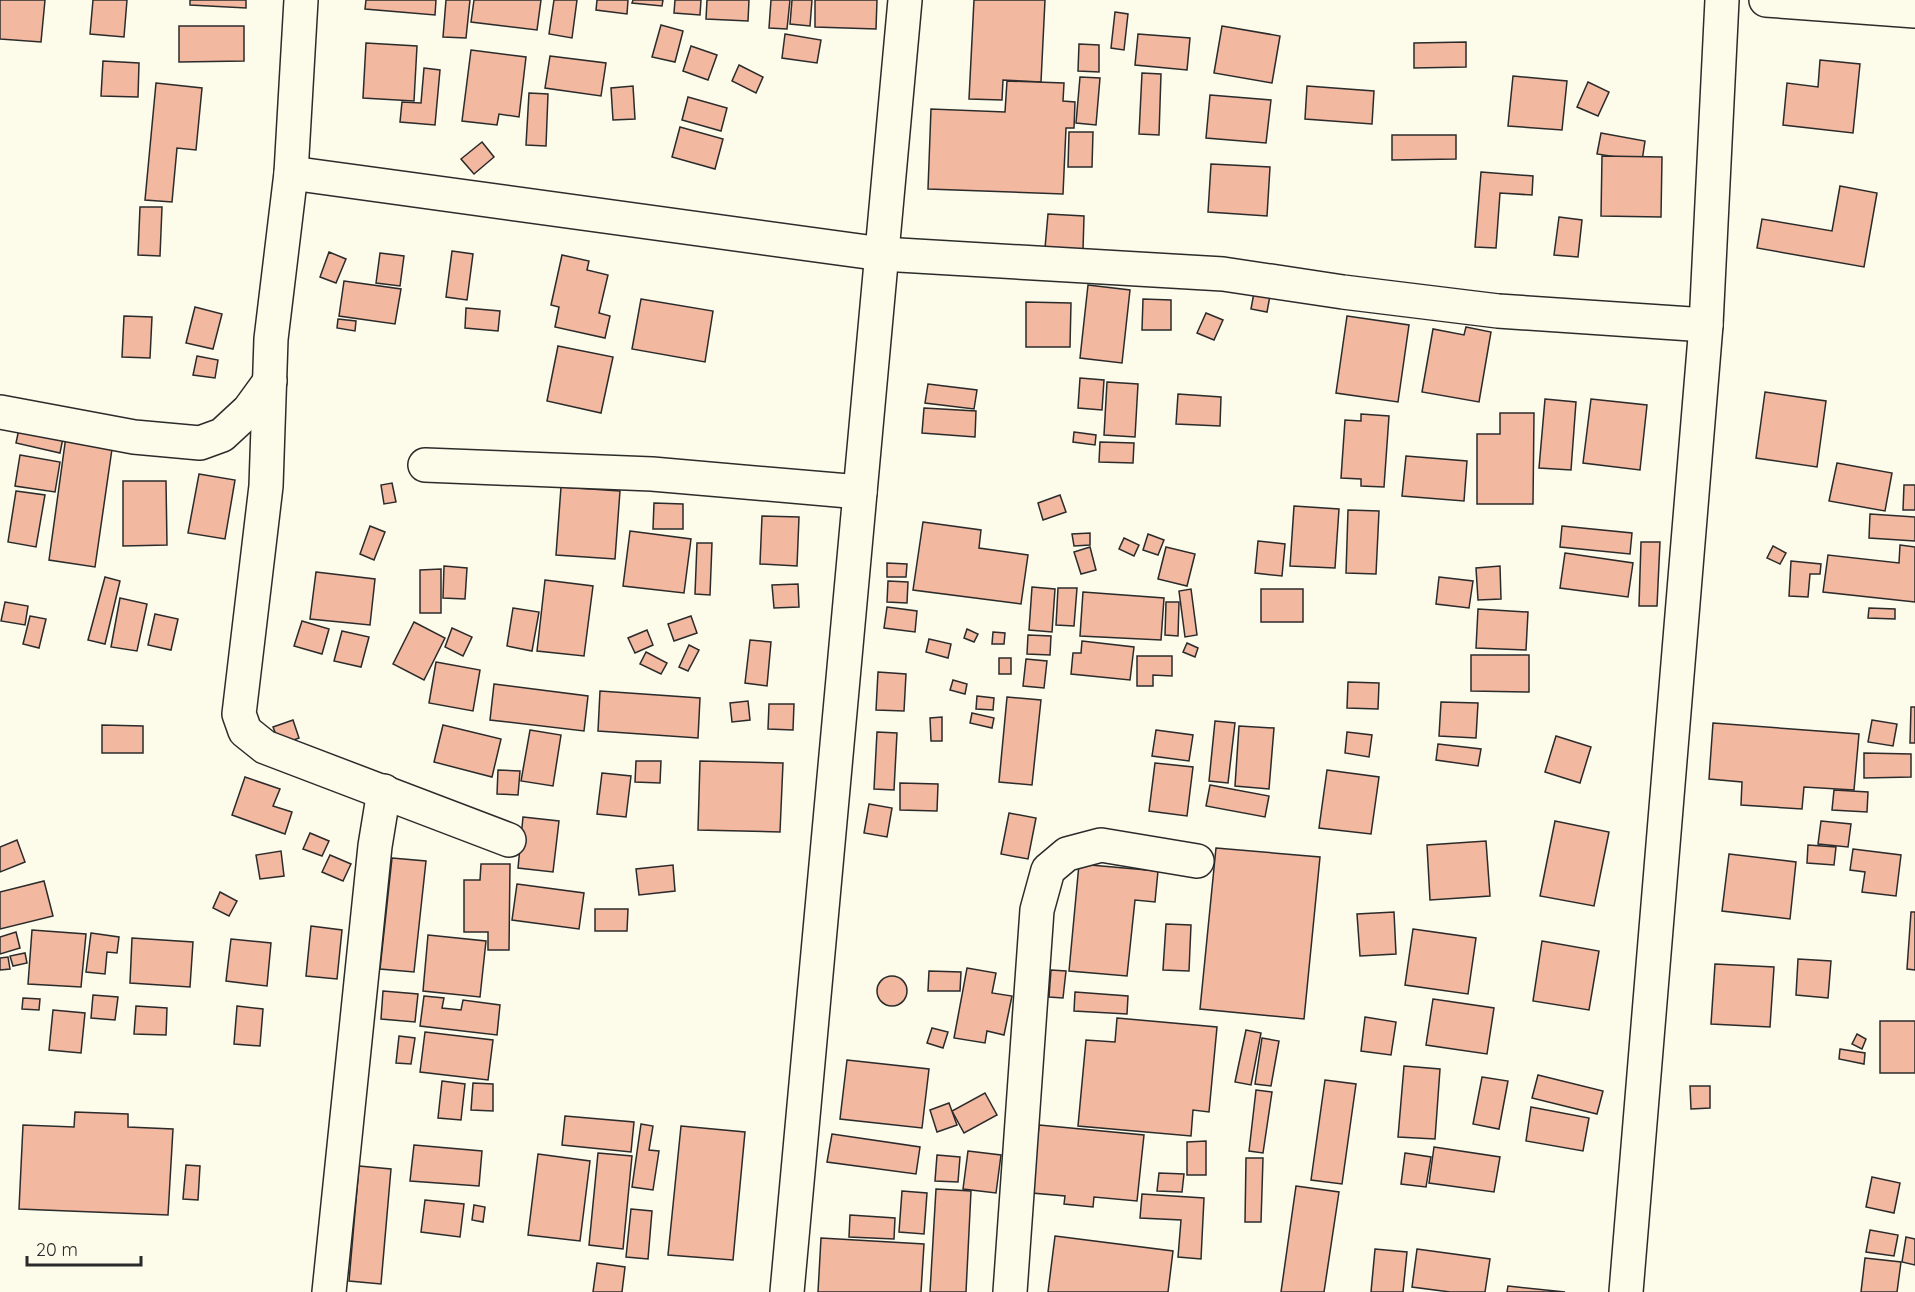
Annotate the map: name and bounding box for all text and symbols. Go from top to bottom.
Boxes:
scale bar [27,1229,141,1267]
text: 20 m [36,1238,78,1261]

